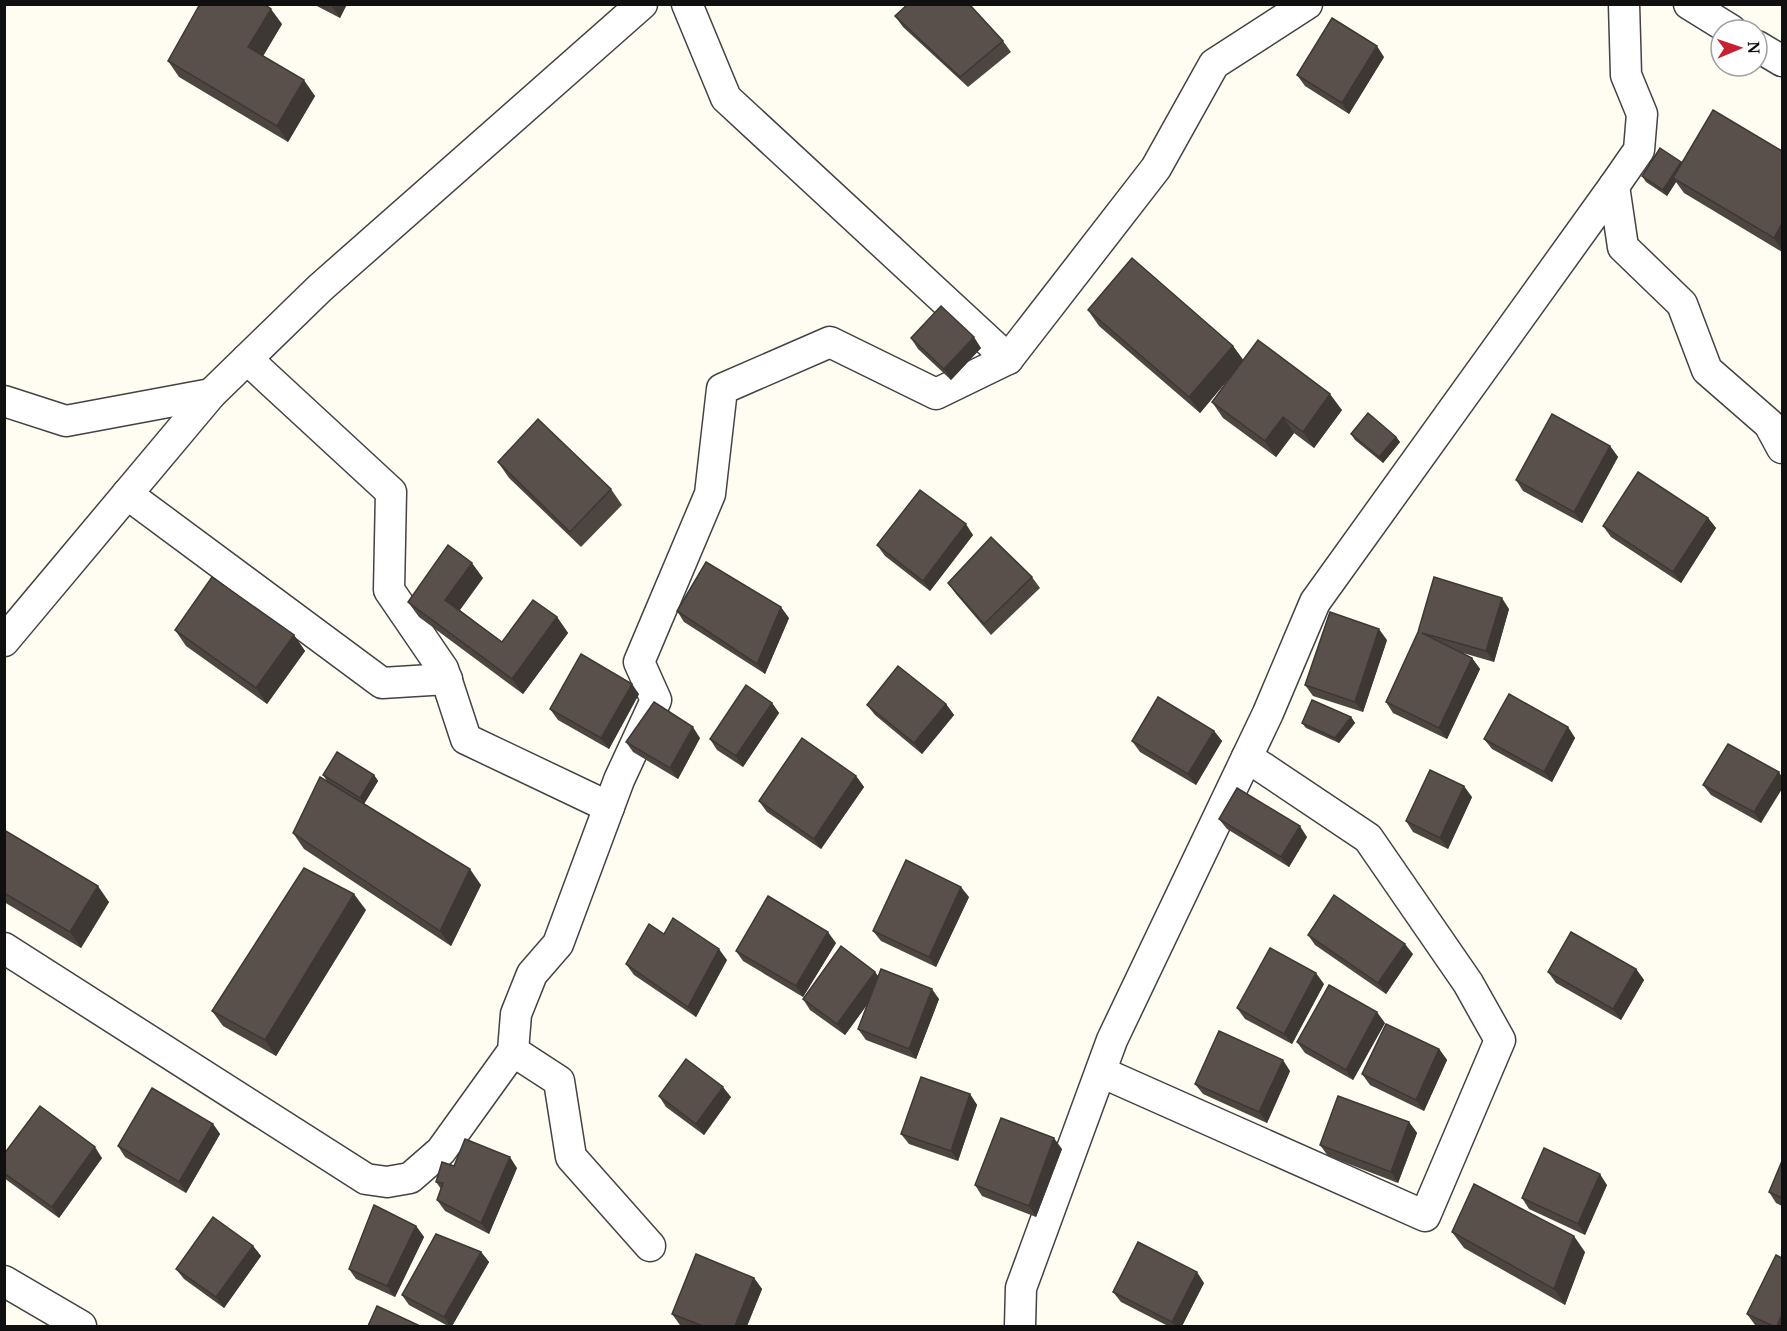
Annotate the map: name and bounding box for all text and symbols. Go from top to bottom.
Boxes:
north arrow [1709,18,1769,78]
text: N [1743,41,1765,55]

